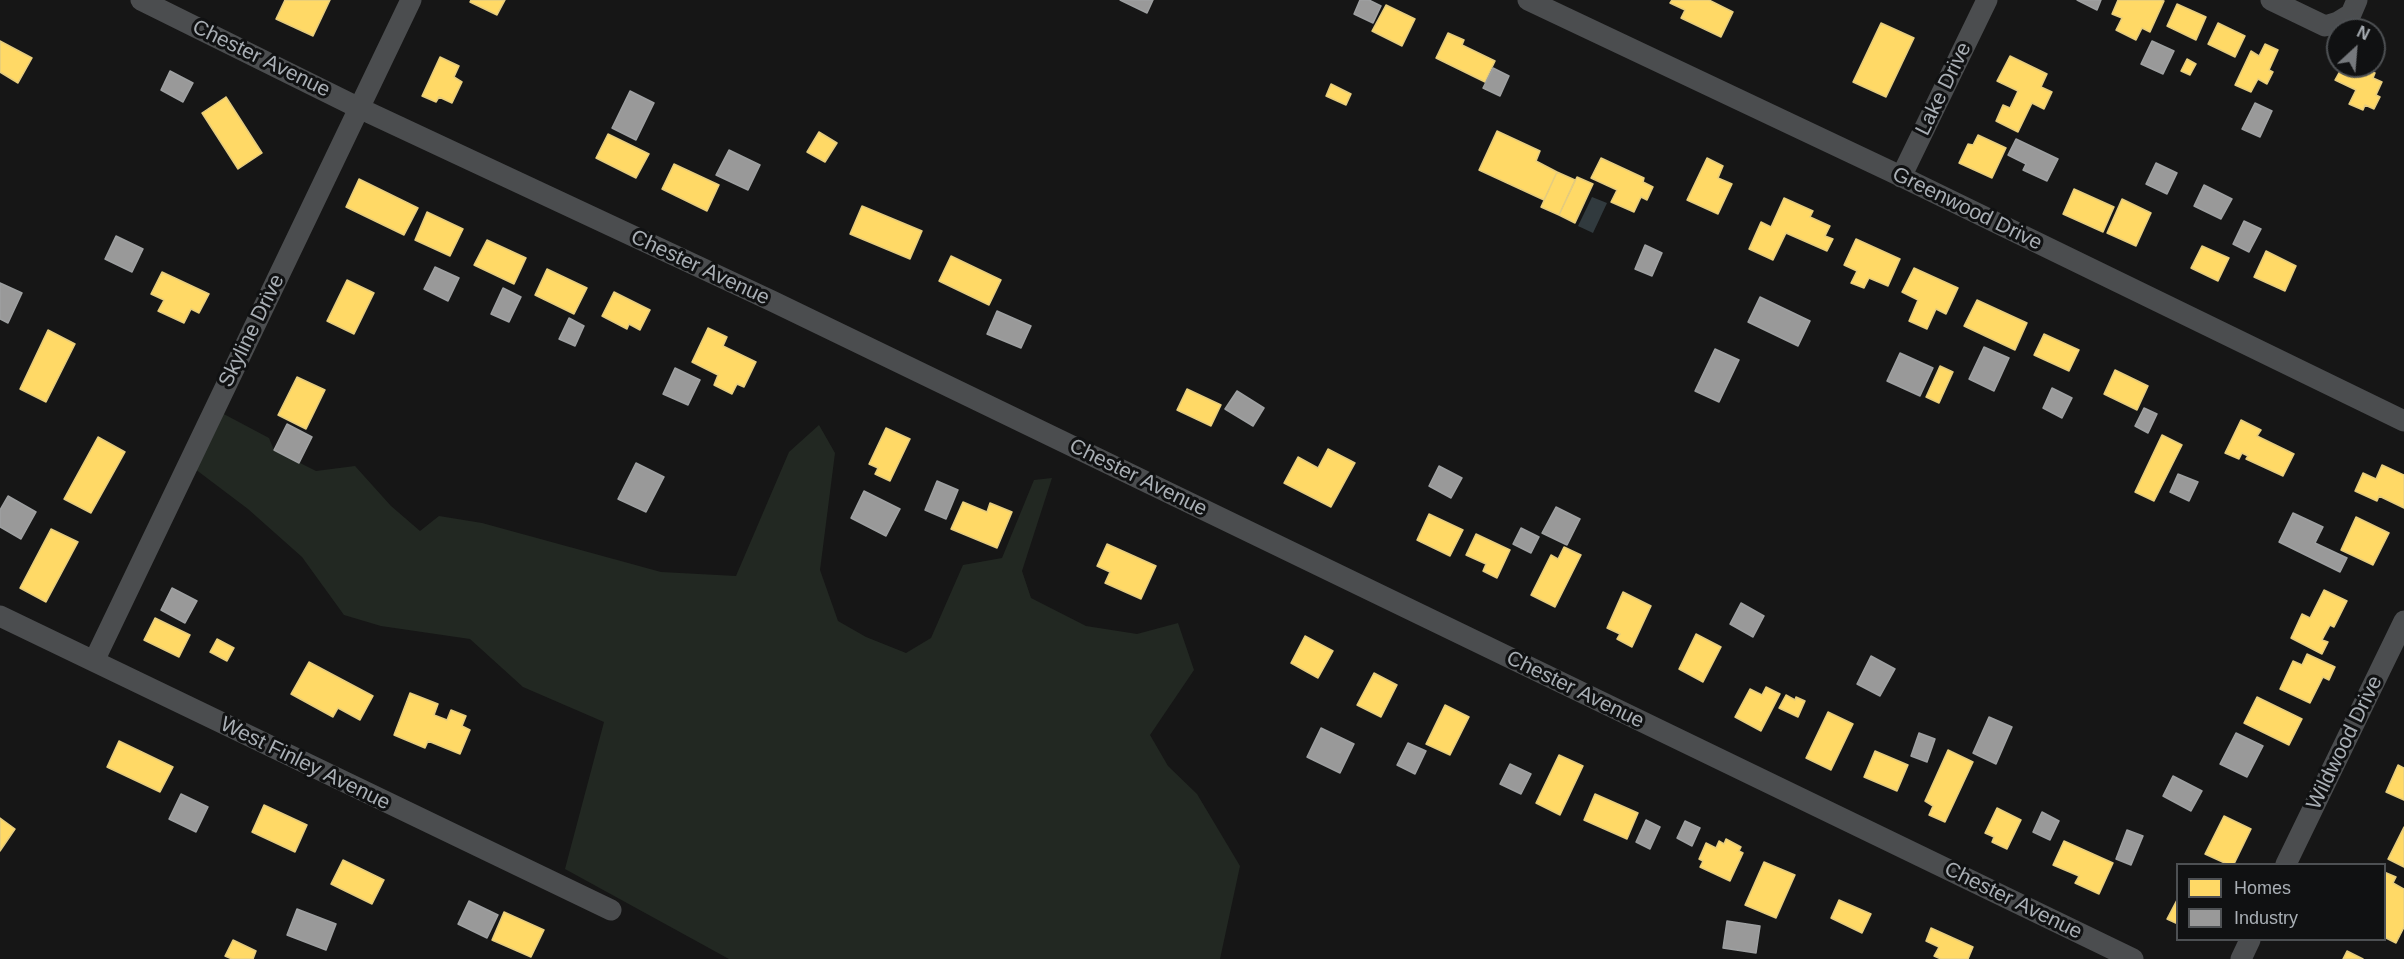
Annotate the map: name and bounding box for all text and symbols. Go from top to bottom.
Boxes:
street label: Chester Avenue [188,15,334,103]
north arrow [2326,18,2386,78]
text: N [2354,23,2372,43]
street label: Lake Drive [1911,38,1977,140]
street label: Greenwood Drive [1888,162,2046,256]
street label: Chester Avenue [627,225,773,311]
street label: Skyline Drive [214,270,290,392]
street label: Chester Avenue [1065,434,1211,522]
street label: Chester Avenue [1502,646,1648,734]
street label: Wildwood Drive [2302,672,2388,814]
street label: West Finley Avenue [216,712,394,816]
street label: Chester Avenue [1940,857,2086,945]
legend [2176,863,2386,941]
text: Homes [2234,878,2291,898]
text: Industry [2234,908,2298,928]

